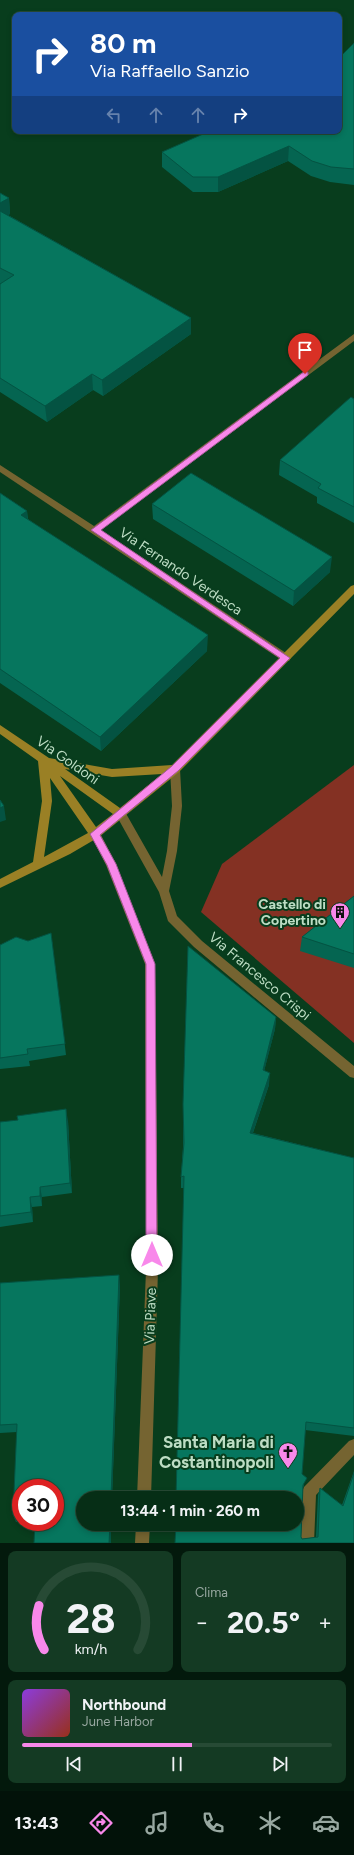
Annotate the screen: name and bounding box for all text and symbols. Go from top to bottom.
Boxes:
text: 80 m [90,26,156,60]
icon: right [24,28,76,80]
text: Via Raffaello Sanzio [90,60,250,82]
icon: left [103,104,125,126]
icon: ahead [145,104,167,126]
icon: ahead [187,104,209,126]
icon: right [229,104,251,126]
pin [288,333,322,374]
icon: arrive [294,339,316,361]
street label: Via Fernando Verdesca [116,524,245,619]
street label: Via Goldoni [33,733,102,788]
place label: Castello di Copertino [258,896,326,929]
building icon: Castello di Copertino [329,901,351,929]
street label: Via Francesco Crispi [205,929,314,1024]
position arrow [131,1234,173,1276]
street label: Via Piave [141,1287,160,1345]
place label: Santa Maria di Costantinopoli [159,1432,274,1472]
church icon: Santa Maria di Costantinopoli [277,1441,299,1469]
speed limit sign: 30 [12,1479,64,1531]
text: 13:44 · 1 min · 260 m [120,1502,260,1520]
text: Clima [195,1585,228,1600]
text: 28 [66,1592,115,1642]
text: 20.5° [227,1604,300,1641]
text: − [195,1609,209,1636]
text: + [318,1609,332,1636]
text: km/h [74,1639,107,1657]
text: Northbound [82,1696,166,1714]
text: June Harbor [82,1714,154,1729]
icon: previous [63,1753,85,1775]
icon: pause [166,1753,188,1775]
icon: next [269,1753,291,1775]
icon: directions [87,1809,115,1837]
icon: music [143,1809,171,1837]
icon: phone [199,1809,227,1837]
icon: climate [256,1809,284,1837]
icon: car [312,1809,340,1837]
text: 13:43 [14,1812,59,1834]

